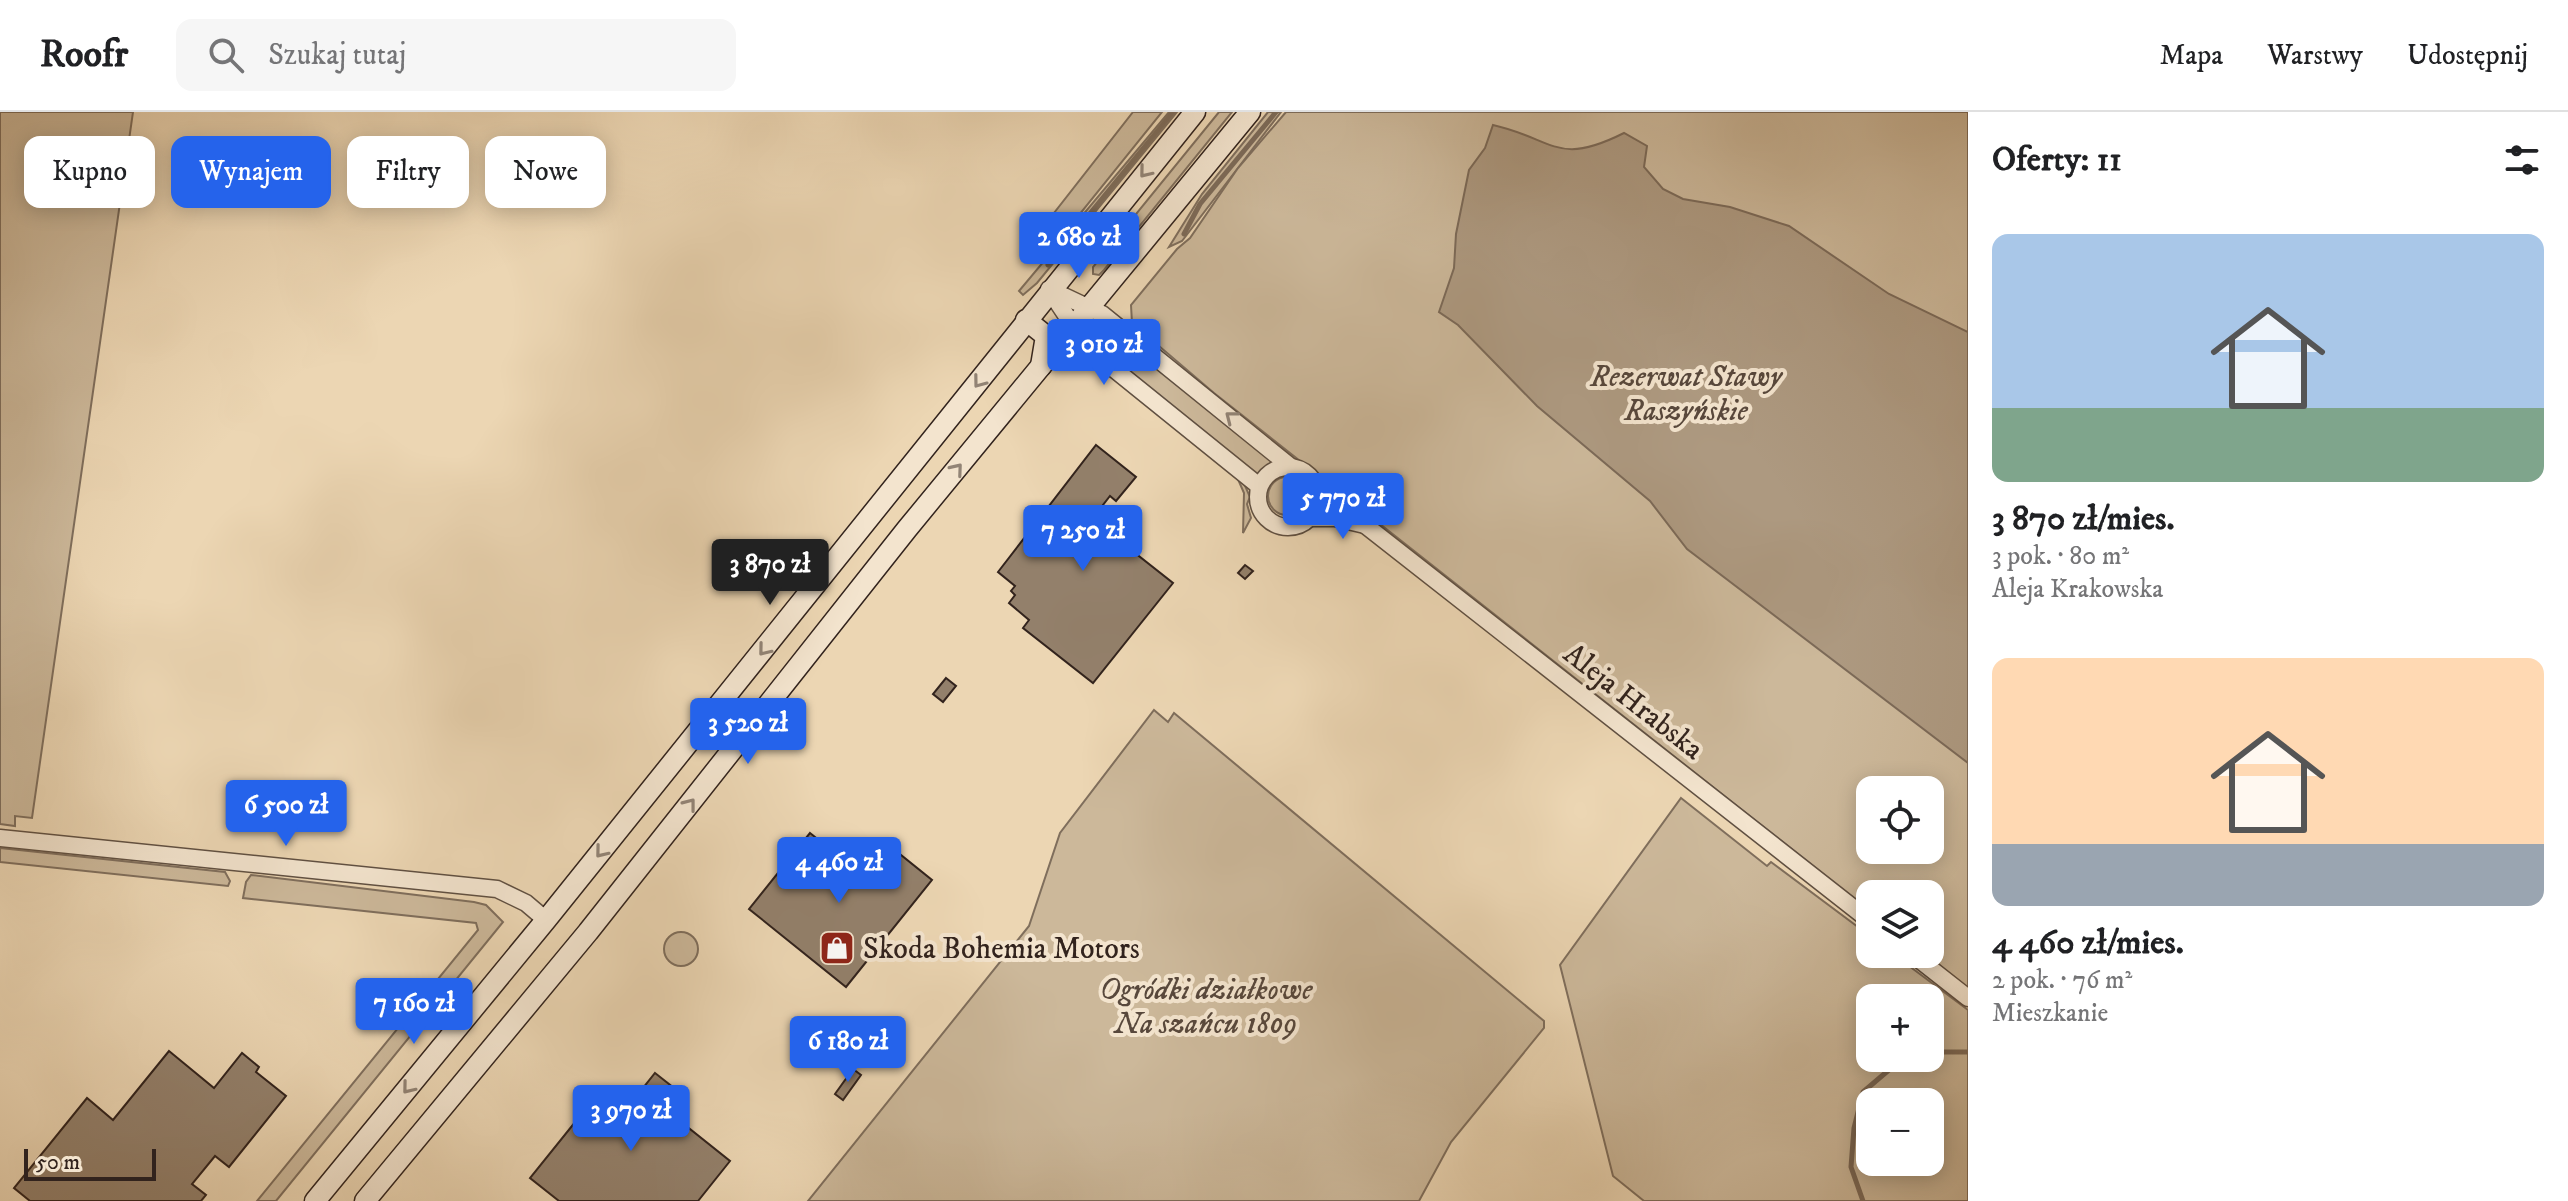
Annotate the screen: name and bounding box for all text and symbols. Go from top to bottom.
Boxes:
search box [176,19,736,91]
text: Roofr [40,31,128,79]
icon: search [204,33,248,77]
text: Szukaj tutaj [268,37,406,74]
text: Mapa [2160,38,2223,73]
text: Warstwy [2267,38,2363,73]
text: Udostępnij [2407,38,2528,73]
chip: Kupno [24,136,155,208]
chip: Wynajem [171,136,331,208]
chip: Filtry [347,136,469,208]
chip: Nowe [485,136,606,208]
icon: filters [2500,138,2544,182]
text: Oferty: 11 [1992,139,2122,181]
one-way arrow [1140,163,1155,177]
pin: 2 680 zł [996,212,1162,280]
text: 2 680 zł [1037,221,1121,254]
icon: home [2196,286,2340,430]
pin: 3 010 zł [1021,319,1187,387]
text: 3 010 zł [1065,328,1143,361]
park label: Rezerwat Stawy Raszyńskie [1589,359,1784,430]
one-way arrow [974,373,989,387]
one-way arrow [1226,412,1240,427]
one-way arrow [947,464,962,479]
pin: 5 770 zł [1260,473,1426,541]
text: 5 770 zł [1301,482,1385,515]
text: 3 870 zł/mies. [1992,498,2174,540]
pin: 7 250 zł [1000,505,1166,573]
text: 7 250 zł [1041,514,1125,547]
pin: 3 870 zł [687,539,853,607]
text: 3 pok. · 80 m² [1992,540,2129,573]
text: 3 870 zł [730,548,810,581]
text: Aleja Krakowska [1992,573,2163,606]
street label: Aleja Hrabska [1556,636,1711,769]
one-way arrow [759,641,774,655]
pin: 3 520 zł [665,698,831,766]
text: 3 520 zł [708,707,788,740]
icon: home [2196,710,2340,854]
map controls [1856,776,1944,1176]
button: locate [1856,776,1944,864]
pin: 6 500 zł [203,780,369,848]
text: 6 500 zł [244,789,328,822]
one-way arrow [680,798,694,813]
pin: 4 460 zł [756,837,922,905]
one-way arrow [596,843,610,858]
text: 4 460 zł [795,846,883,879]
button: layers [1856,880,1944,968]
text: 4 460 zł/mies. [1992,922,2184,964]
shop icon: Skoda Bohemia Motors [818,929,856,967]
place label: Skoda Bohemia Motors [863,931,1140,968]
text: 2 pok. · 76 m² [1992,964,2132,997]
park label: Ogródki działkowe Na szańcu 1809 [1100,972,1313,1043]
pin: 7 160 zł [331,978,497,1046]
button: + [1856,984,1944,1072]
text: 7 160 zł [374,987,454,1020]
text: Mieszkanie [1992,997,2108,1030]
pin: 6 180 zł [765,1016,931,1084]
text: 6 180 zł [808,1025,888,1058]
one-way arrow [403,1079,418,1093]
pin: 3 970 zł [548,1085,714,1153]
button: − [1856,1088,1944,1176]
text: 3 970 zł [591,1094,671,1127]
scale bar [24,1145,156,1181]
text: 50 m [36,1149,80,1176]

